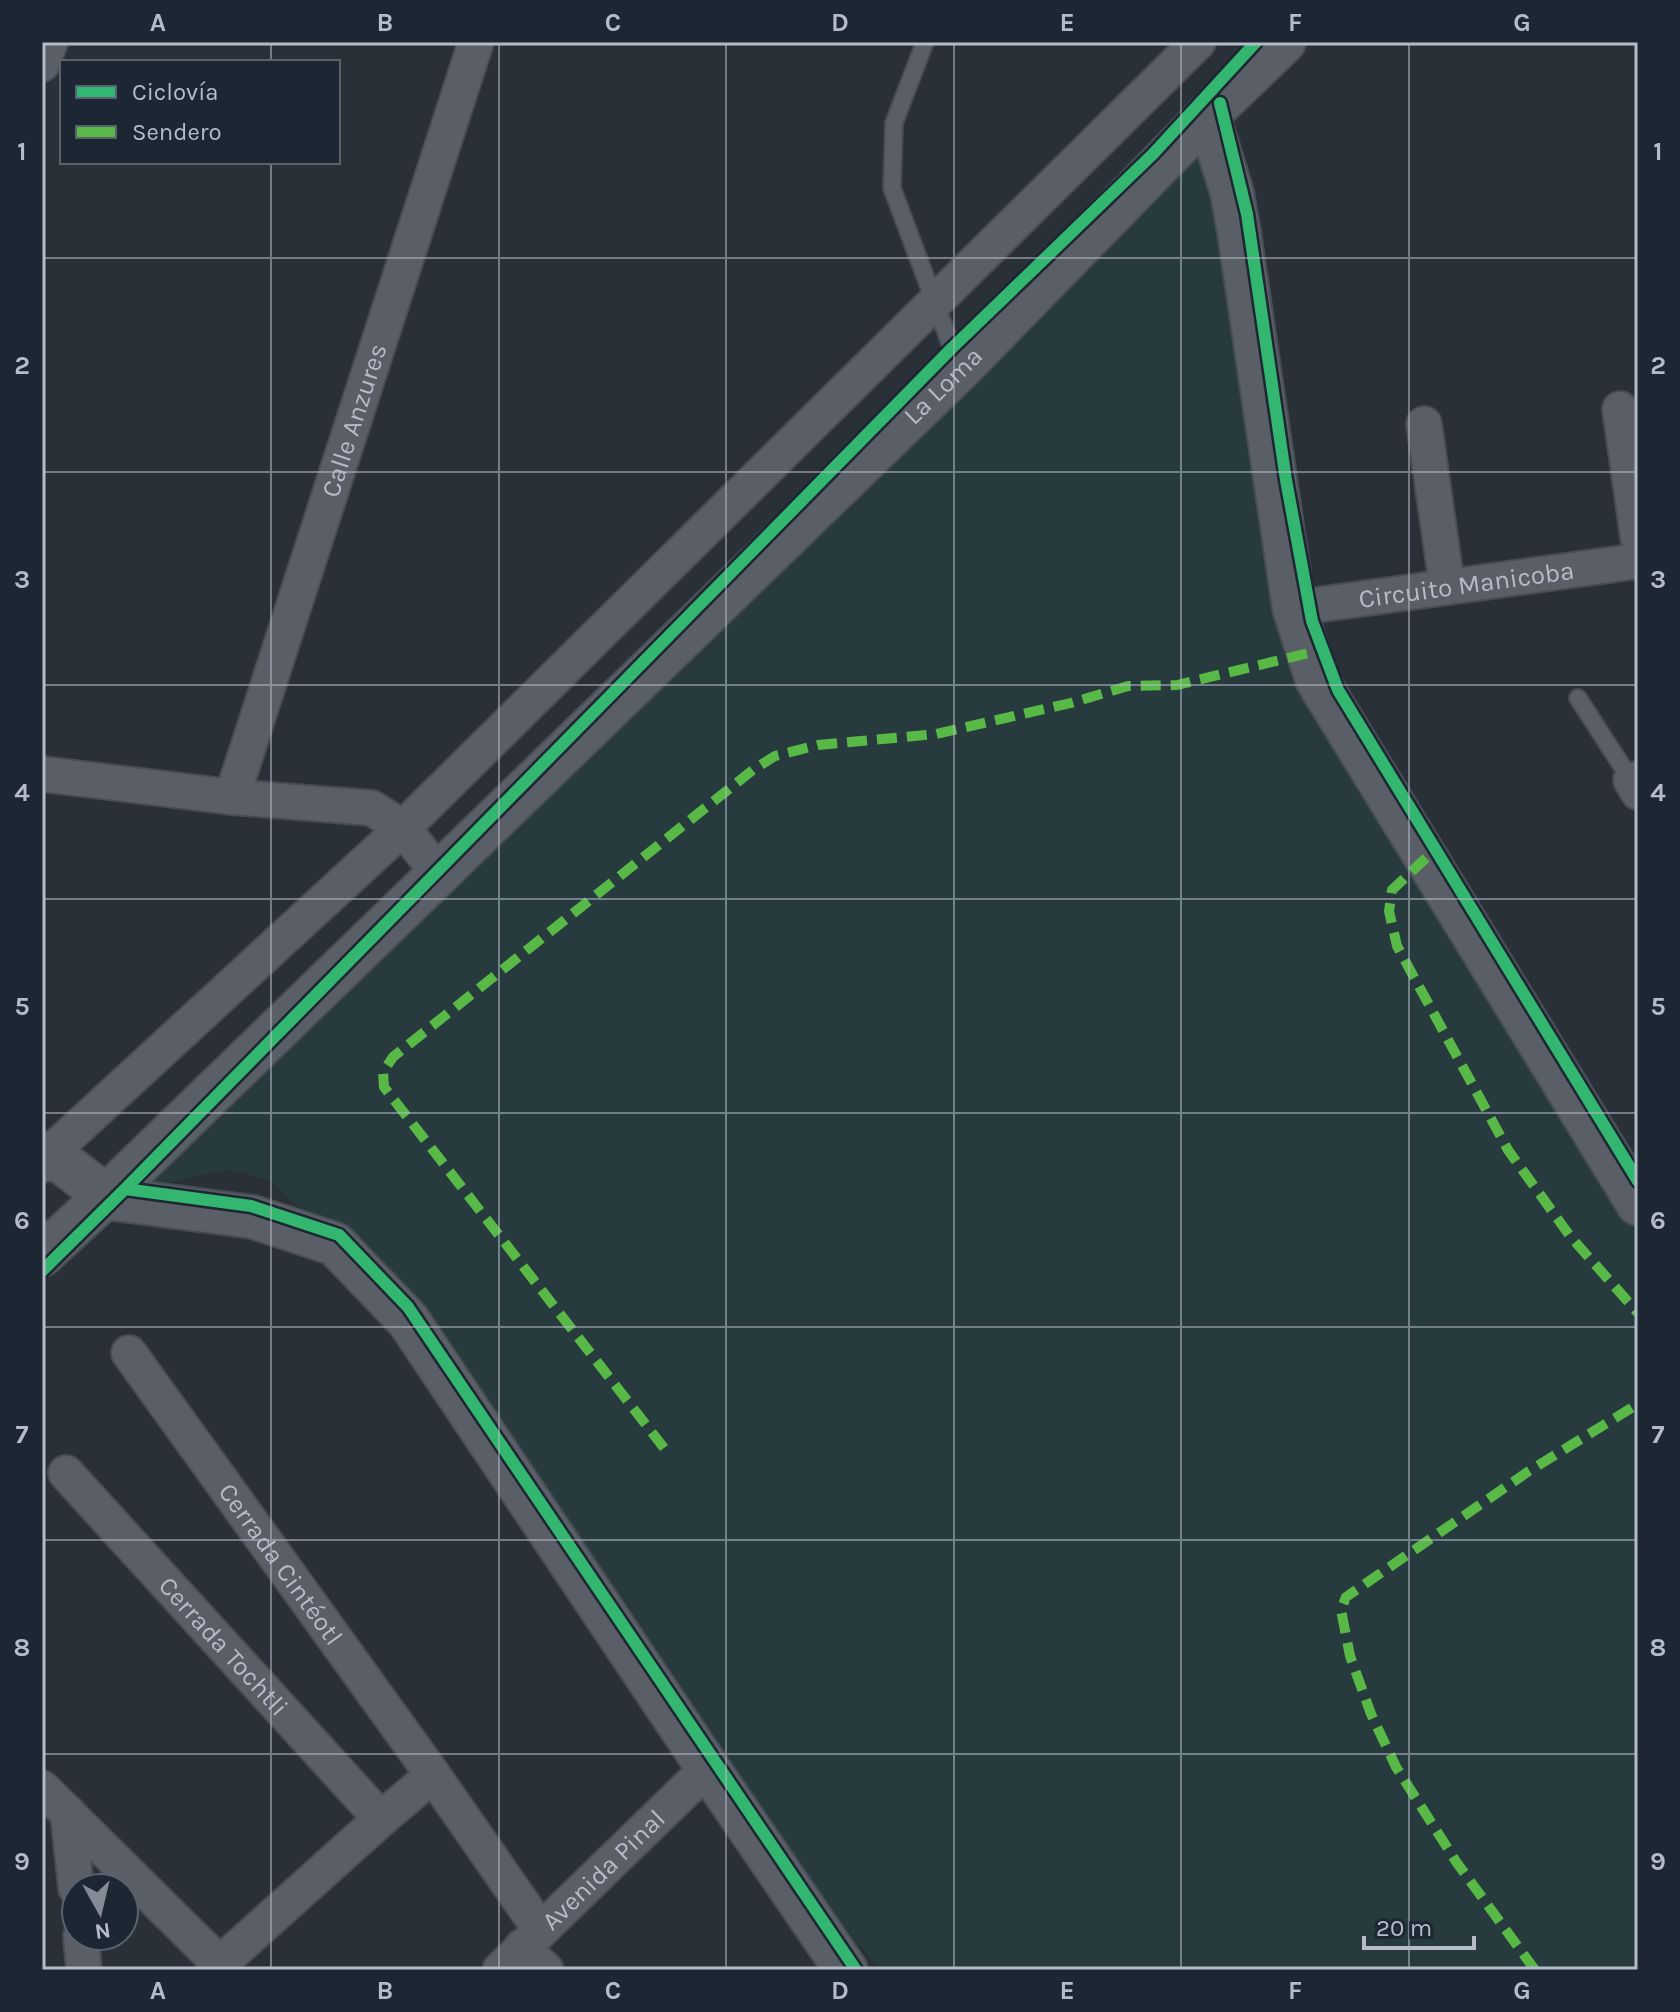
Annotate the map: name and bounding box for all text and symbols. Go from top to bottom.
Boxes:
text: A [150,7,166,38]
text: B [377,7,393,38]
text: C [605,7,621,38]
text: D [831,7,849,38]
text: E [1059,7,1075,38]
text: F [1288,7,1302,38]
text: G [1513,7,1531,38]
legend [60,60,340,164]
text: Ciclovía [132,78,219,106]
text: Sendero [132,118,222,146]
text: 1 [17,136,27,167]
text: 1 [1653,136,1663,167]
street label: Calle Anzures [315,340,394,501]
street label: La Loma [897,341,989,431]
text: 2 [14,350,30,381]
text: 2 [1650,350,1666,381]
street label: Circuito Manicoba [1357,555,1576,615]
text: 3 [14,564,30,595]
text: 3 [1650,564,1666,595]
text: 4 [14,777,30,808]
text: 4 [1650,777,1666,808]
text: 5 [14,991,30,1022]
text: 5 [1650,991,1666,1022]
text: 6 [14,1205,30,1236]
text: 6 [1650,1205,1666,1236]
text: 7 [16,1419,29,1450]
text: 7 [1652,1419,1665,1450]
street label: Cerrada Cintéotl [212,1477,349,1651]
street label: Cerrada Tochtli [152,1570,294,1722]
text: 8 [14,1632,30,1663]
text: 8 [1650,1632,1666,1663]
street label: Avenida Pinal [536,1803,672,1937]
text: 9 [14,1846,30,1877]
text: 9 [1650,1846,1666,1877]
north arrow [60,1872,140,1952]
scale bar [1364,1900,1474,1950]
text: 20 m [1376,1914,1432,1942]
text: N [93,1917,112,1945]
text: A [150,1975,166,2006]
text: B [377,1975,393,2006]
text: C [605,1975,621,2006]
text: D [831,1975,849,2006]
text: E [1059,1975,1075,2006]
text: F [1288,1975,1302,2006]
text: G [1513,1975,1531,2006]

